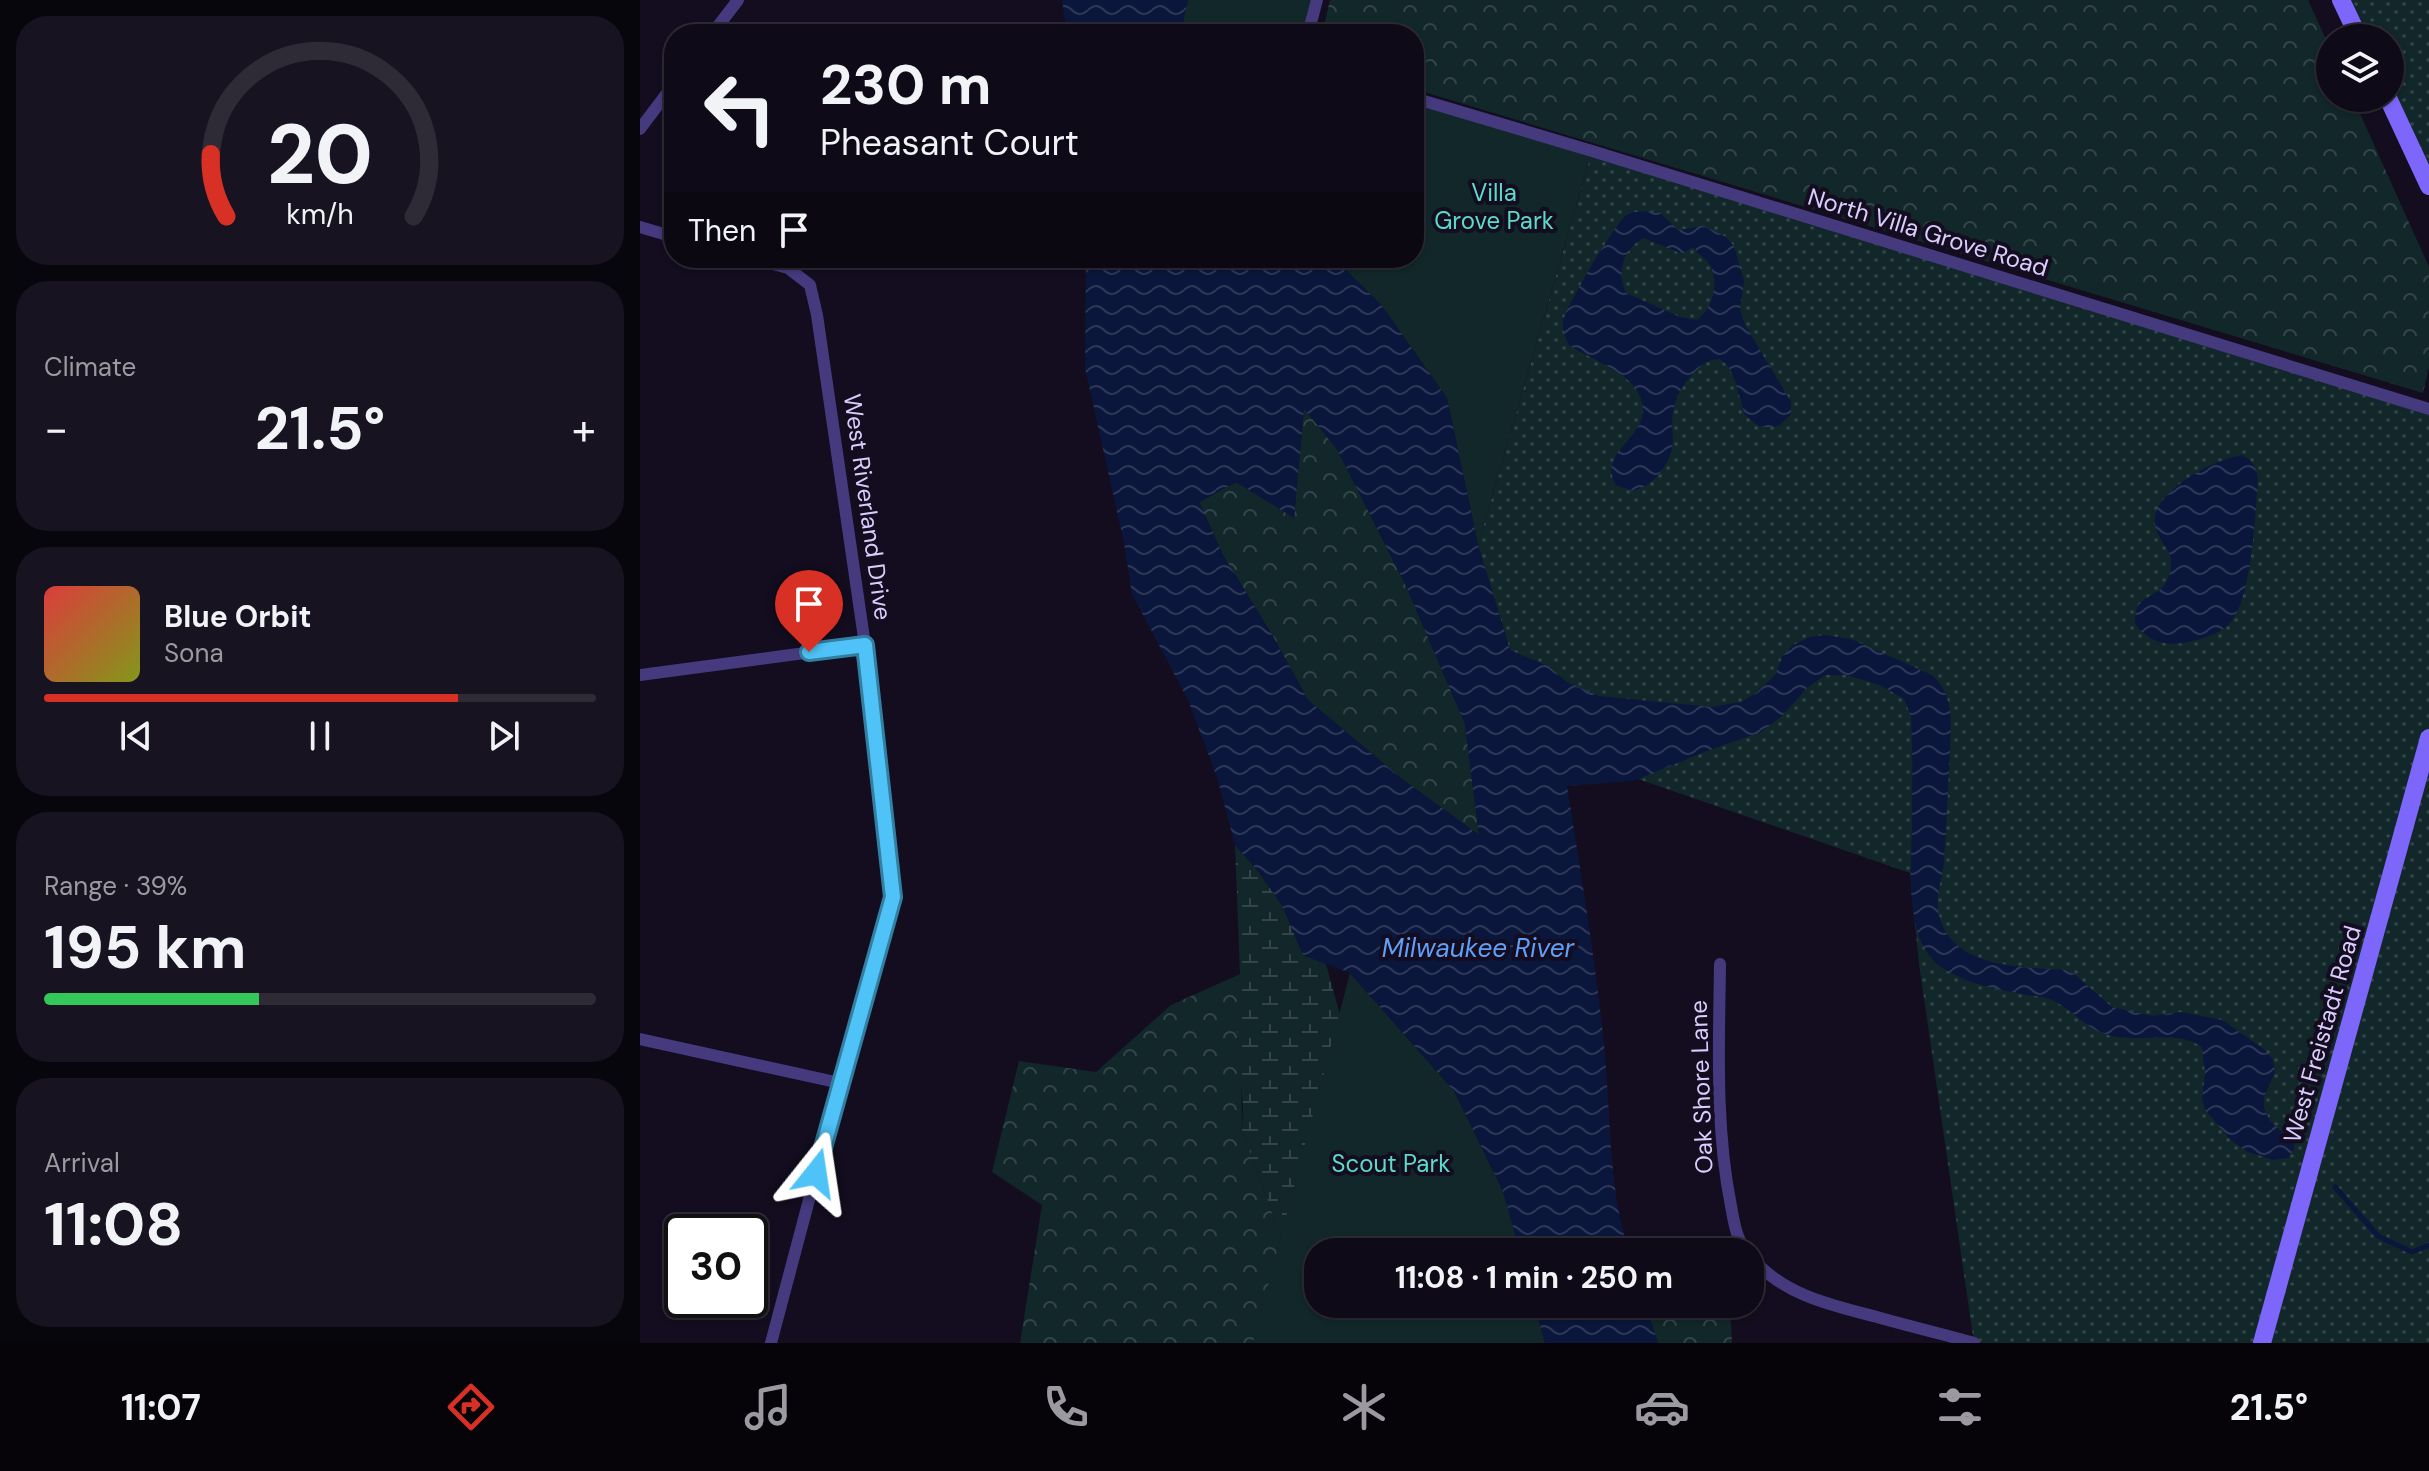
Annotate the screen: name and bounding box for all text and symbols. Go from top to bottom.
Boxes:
map controls [2316,24,2404,112]
button: layers [2316,24,2404,112]
text: 230 m [820,48,991,121]
icon: left [688,56,792,160]
text: 20 [267,99,373,208]
text: Pheasant Court [820,119,1079,166]
park label: Villa Grove Park [1434,177,1554,236]
street label: North Villa Grove Road [1804,181,2052,283]
text: km/h [286,196,354,233]
icon: arrive [772,208,816,252]
text: Then [688,211,756,250]
text: Climate [44,350,136,384]
text: 21.5° [255,389,385,468]
street label: West Riverland Drive [837,392,899,622]
text: − [44,400,68,458]
text: + [572,400,596,458]
pin [775,570,843,652]
icon: arrive [787,582,831,626]
text: Blue Orbit [164,597,311,636]
text: Sona [164,636,224,670]
icon: previous [114,714,158,758]
icon: pause [298,714,342,758]
icon: next [482,714,526,758]
text: Range · 39% [44,869,187,903]
text: 195 km [44,908,247,987]
street label: West Freistadt Road [2276,922,2368,1146]
water label: Milwaukee River [1382,931,1576,965]
street label: Oak Shore Lane [1682,1000,1720,1174]
position arrow [774,1131,858,1215]
text: Arrival [44,1146,120,1180]
park label: Scout Park [1332,1148,1450,1179]
text: 11:08 [44,1185,183,1264]
speed limit sign: 30 [664,1214,768,1318]
text: 11:08 · 1 min · 250 m [1395,1258,1673,1297]
icon: directions [443,1379,499,1435]
icon: music [740,1379,796,1435]
icon: phone [1038,1379,1094,1435]
icon: climate [1336,1379,1392,1435]
icon: car [1634,1379,1690,1435]
icon: filters [1932,1379,1988,1435]
text: 11:07 [121,1384,201,1431]
text: 21.5° [2230,1384,2308,1431]

